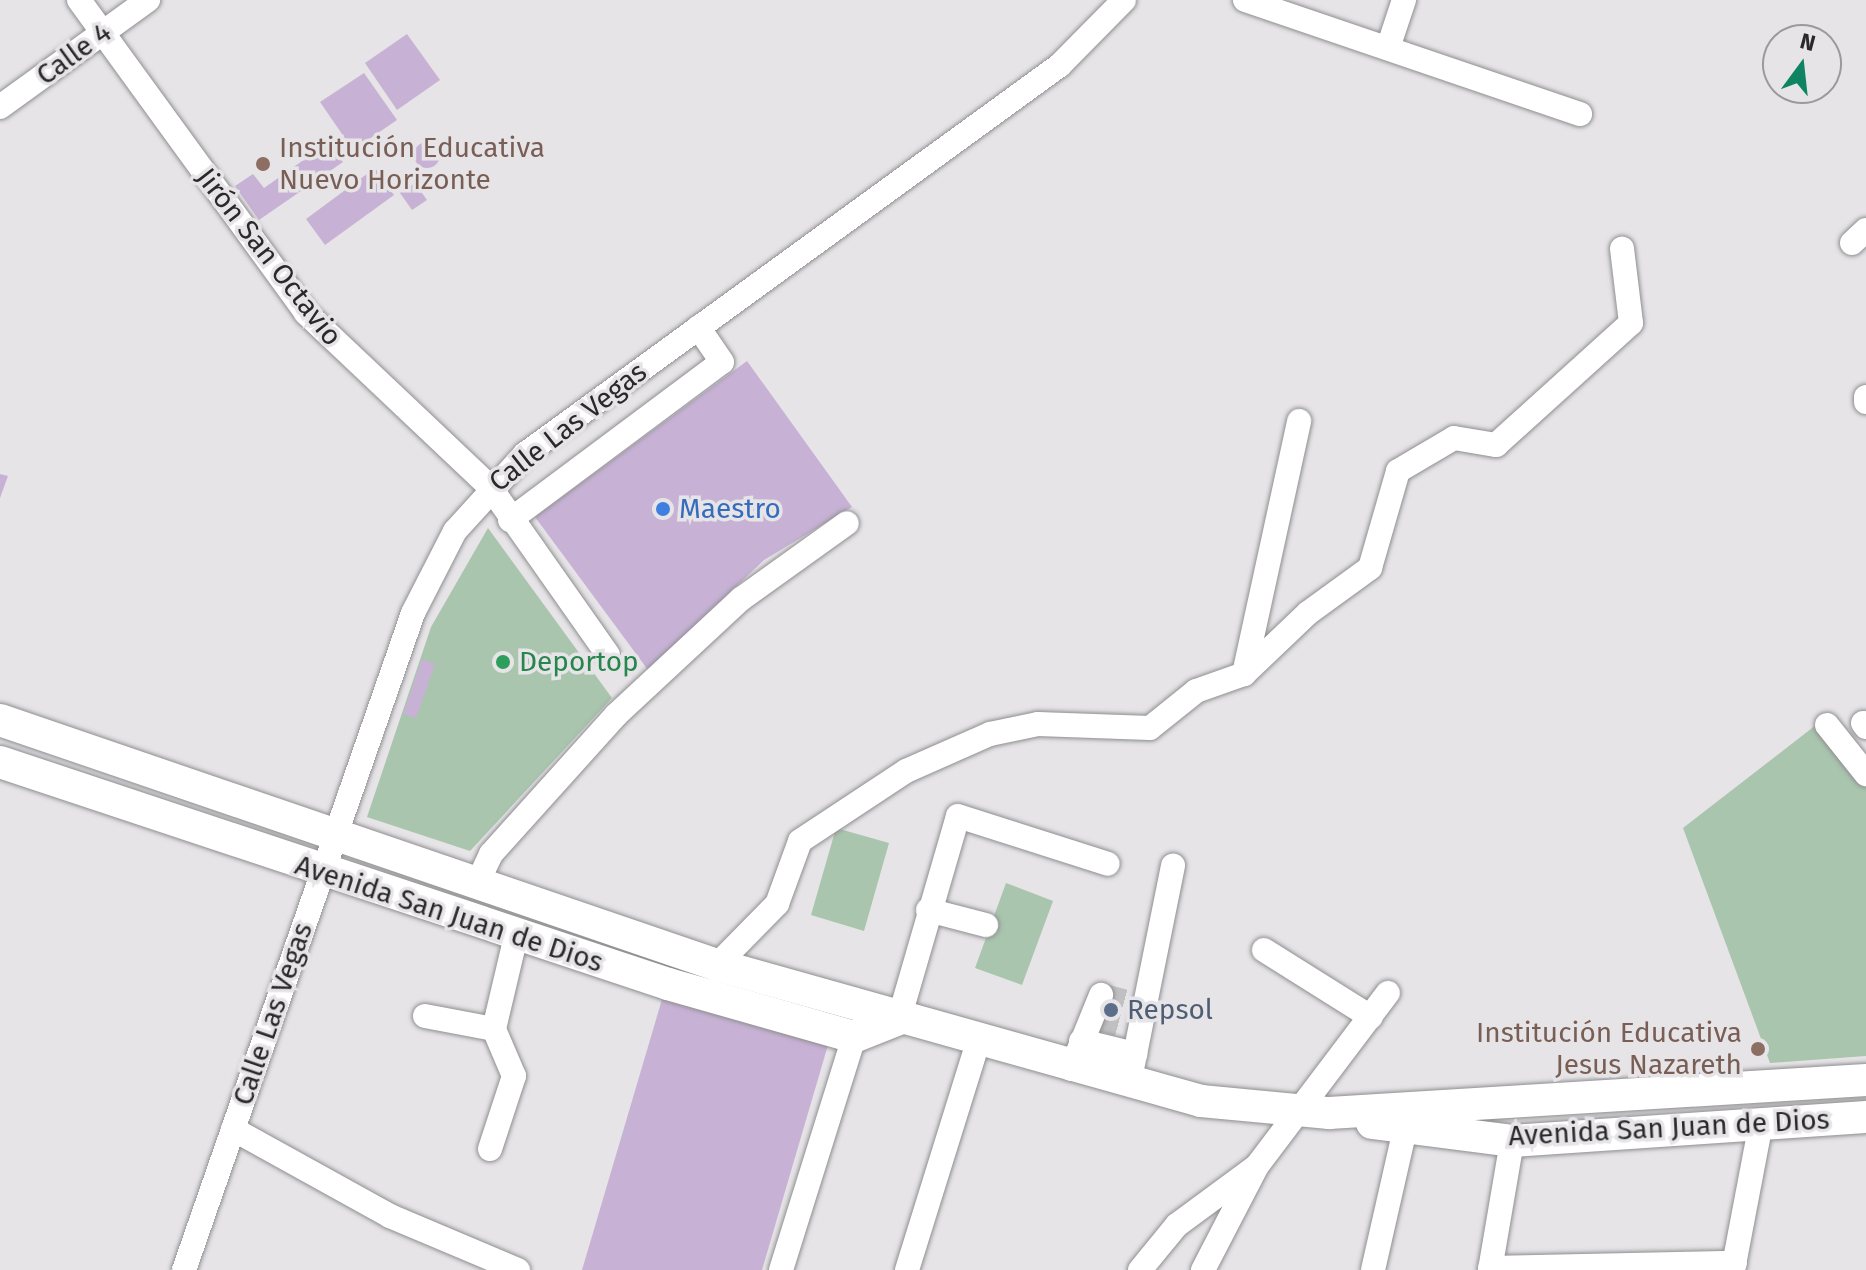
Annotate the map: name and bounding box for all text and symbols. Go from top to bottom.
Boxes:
street label: Calle 4 [30,16,118,92]
north arrow [1762,24,1842,104]
text: N [1797,27,1818,57]
place label: Institución Educativa Nuevo Horizonte [279,131,545,197]
marker: Institución Educativa Nuevo Horizonte [254,155,272,173]
street label: Jirón San Octavio [189,161,349,353]
street label: Calle Las Vegas [483,355,653,499]
place label: Maestro [679,492,781,526]
marker: Maestro [654,500,672,518]
place label: Deportop [519,645,639,679]
marker: Deportop [494,653,512,671]
street label: Avenida San Juan de Dios [291,848,607,980]
street label: Calle Las Vegas [226,918,320,1110]
place label: Repsol [1127,993,1213,1027]
marker: Repsol [1102,1001,1120,1019]
place label: Institución Educativa Jesus Nazareth [1476,1016,1742,1082]
marker: Institución Educativa Jesus Nazareth [1749,1040,1767,1058]
street label: Avenida San Juan de Dios [1508,1103,1830,1153]

